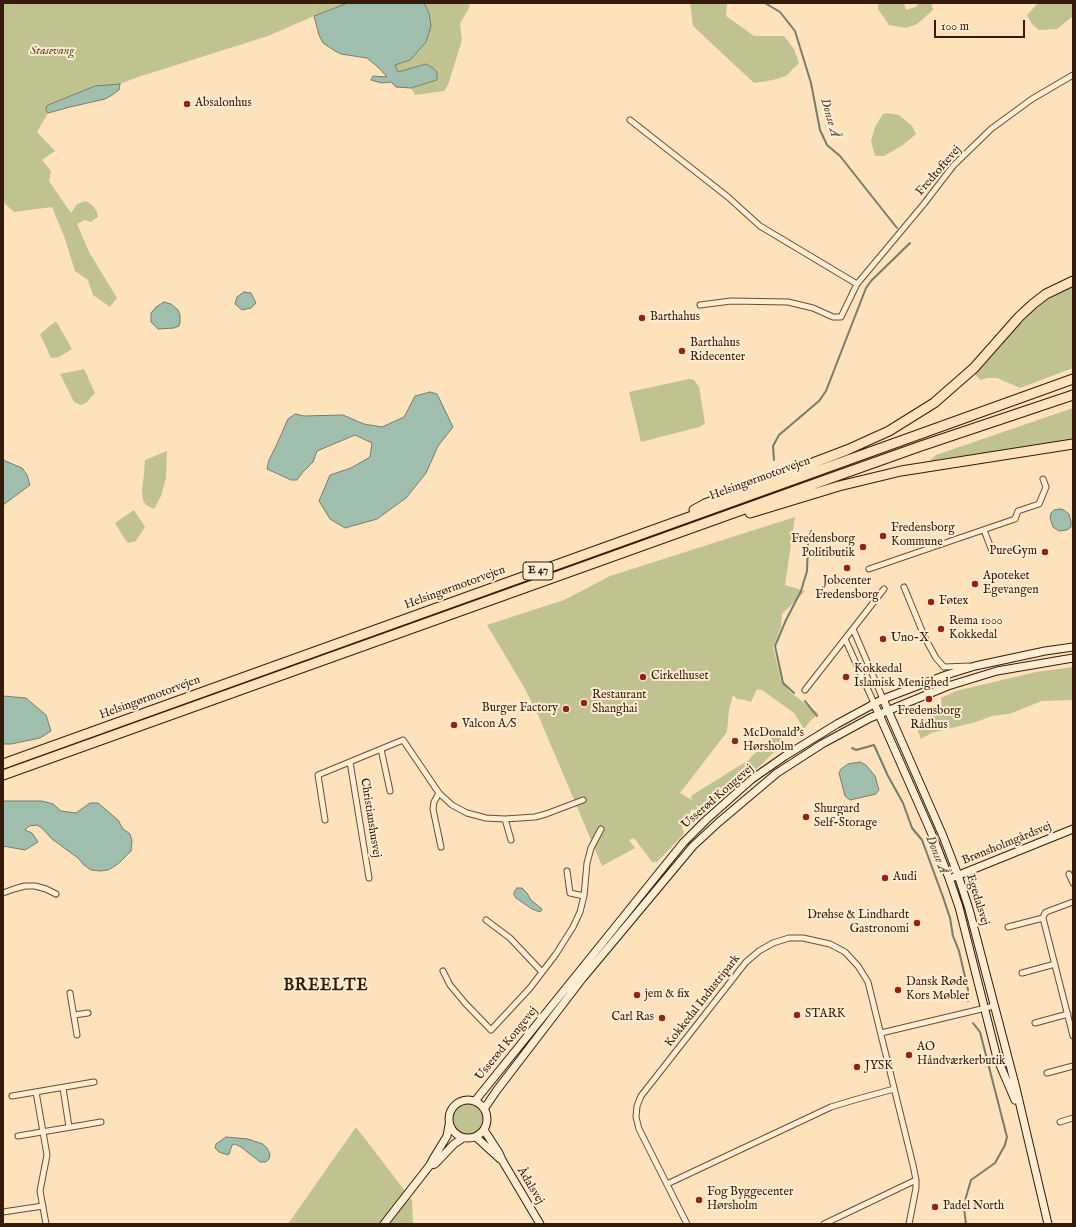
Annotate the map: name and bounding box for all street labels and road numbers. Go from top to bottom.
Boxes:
street label: Fredtoftevej [913,143,965,199]
street label: Helsingørmotorvejen [708,454,812,504]
road number: E 47 [523,562,553,580]
street label: Helsingørmotorvejen [403,563,507,613]
street label: Helsingørmotorvejen [98,673,202,723]
street label: Usserød Kongevej [679,762,757,832]
street label: Christianshusvej [357,777,383,859]
street label: Brønsholmgårdsvej [960,820,1054,868]
street label: Egedalsvej [962,873,992,927]
street label: Kokkedal Industripark [662,952,744,1050]
street label: Usserød Kongevej [473,1004,541,1084]
street label: Ådalsvej [513,1165,547,1207]

